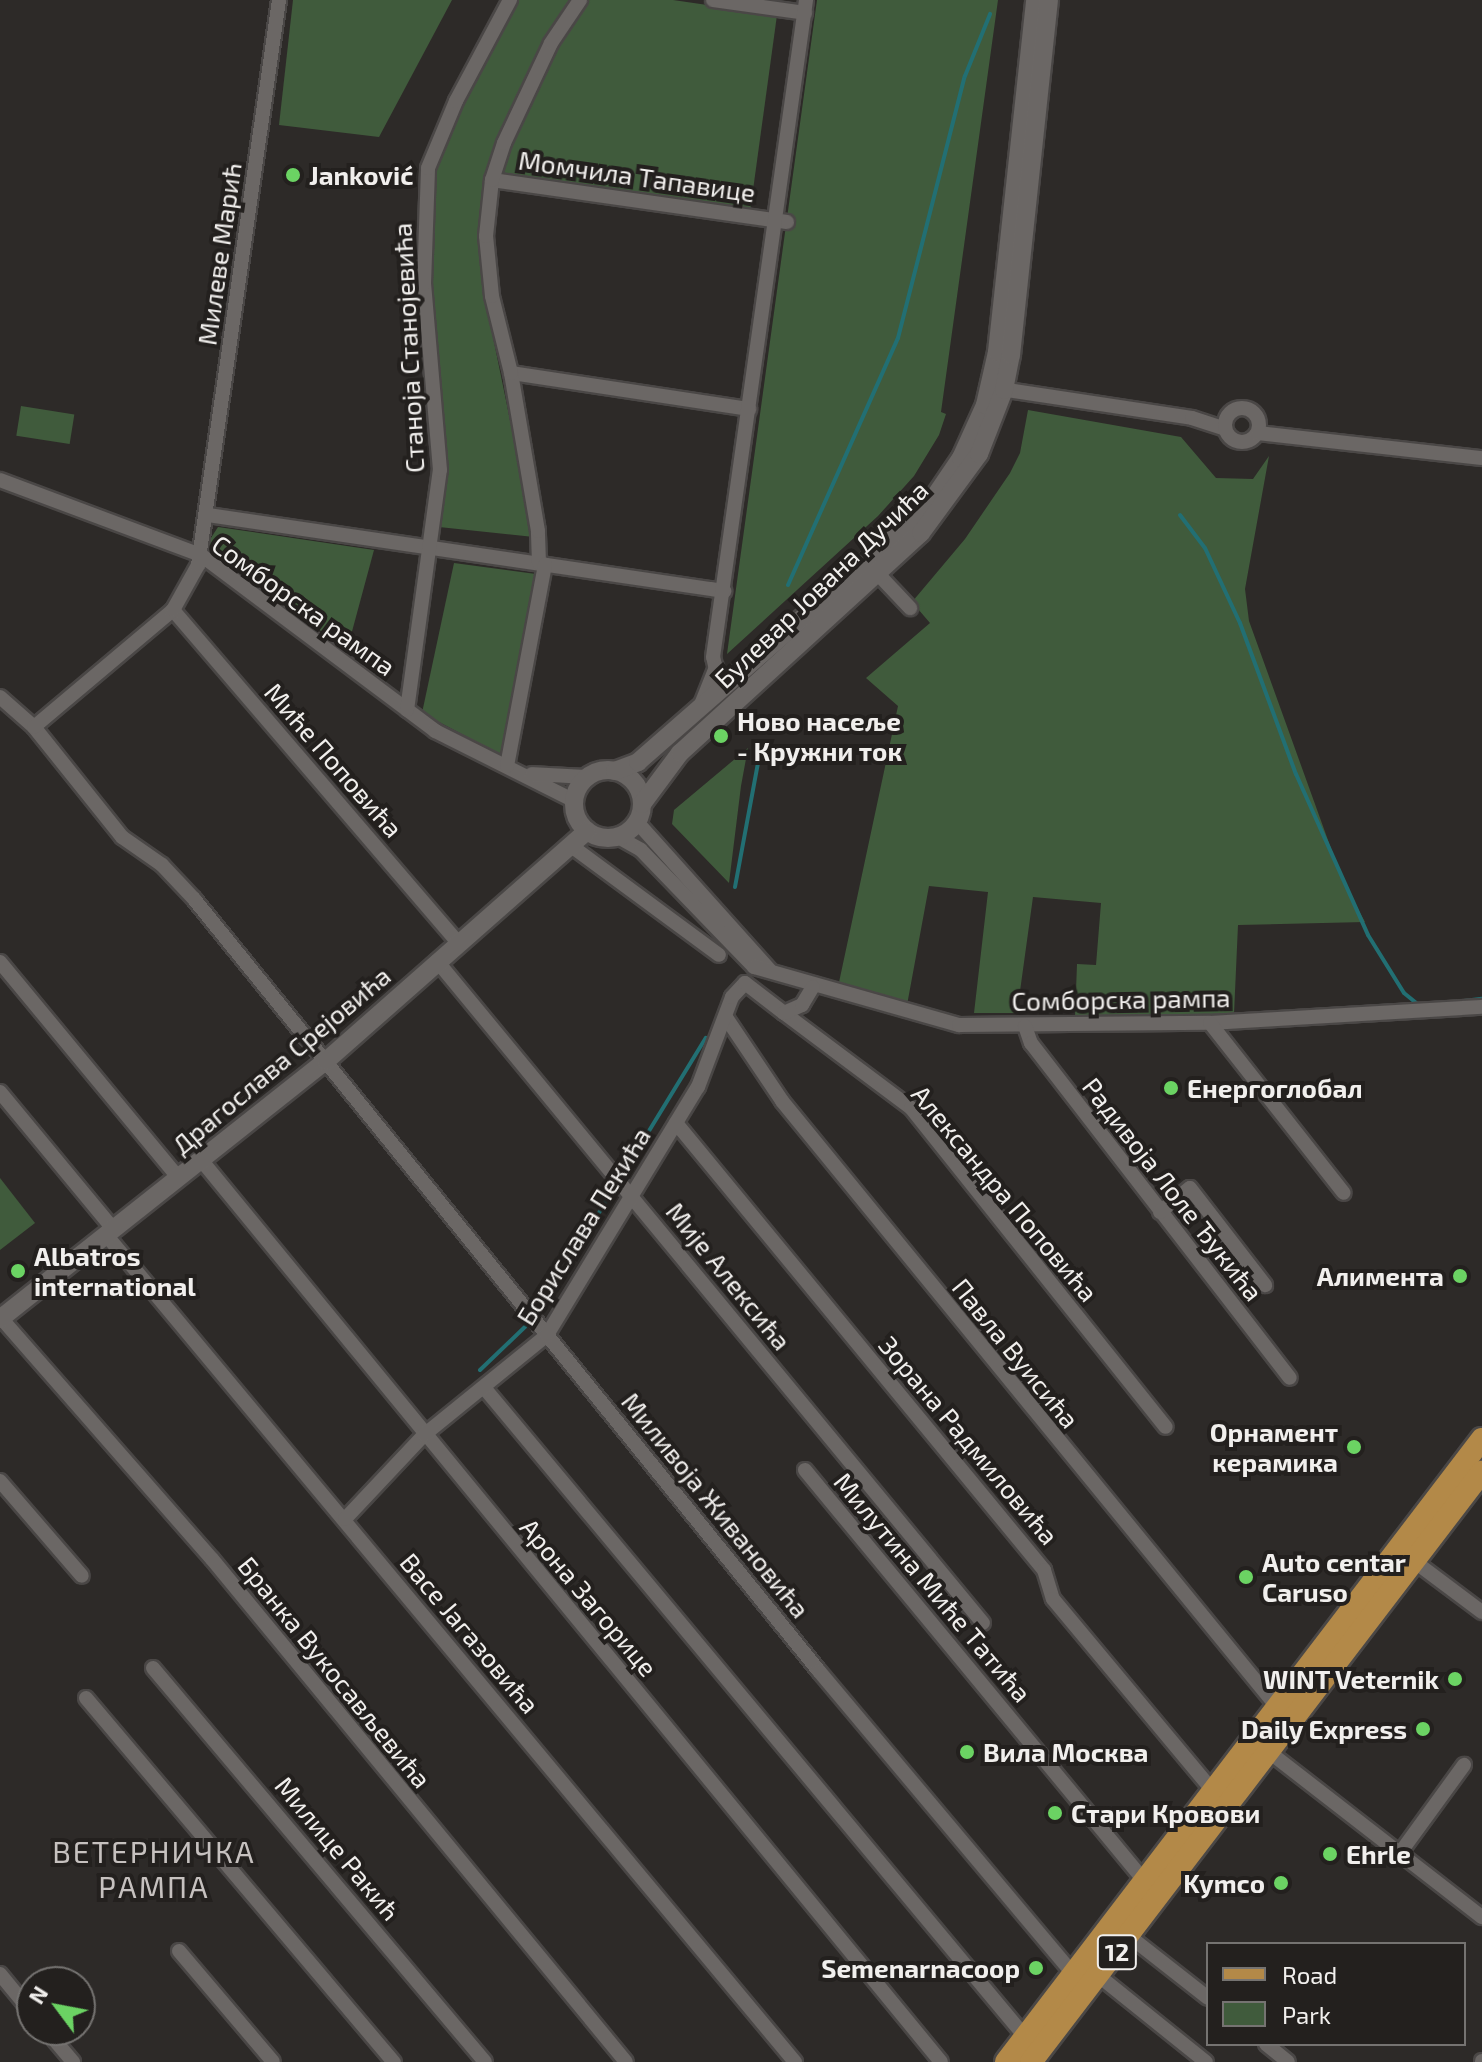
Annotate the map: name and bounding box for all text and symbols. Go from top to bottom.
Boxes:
street label: Момчила Тапавице [517,144,757,208]
place label: Janković [309,159,413,191]
street label: Милеве Марић [191,161,247,347]
marker: Janković [284,166,302,184]
street label: Станоја Станојевића [386,222,430,474]
street label: Булевар Јована Дучића [708,474,934,694]
street label: Сомборска рампа [206,528,402,682]
street label: Миће Поповића [258,676,410,844]
place label: Ново насеље - Кружни ток [737,705,902,766]
marker: Ново насеље - Кружни ток [712,727,730,745]
street label: Драгослава Срејовића [166,960,396,1160]
street label: Сомборска рампа [1011,981,1231,1017]
street label: Радивоја Лоле Ђукића [1076,1071,1270,1307]
place label: Енергоглобал [1187,1072,1363,1104]
street label: Александра Поповића [905,1079,1105,1307]
marker: Енергоглобал [1162,1079,1180,1097]
street label: Борислава Пекића [510,1121,656,1331]
street label: Мије Алексића [660,1196,798,1356]
place label: Albatros international [34,1240,196,1302]
place label: Алимента [1317,1260,1444,1292]
marker: Albatros international [9,1262,27,1280]
marker: Алимента [1451,1267,1469,1285]
street label: Павла Вуисића [946,1272,1086,1434]
street label: Зорана Радмиловића [873,1330,1065,1550]
street label: Миливоја Живановића [616,1386,816,1624]
place label: Орнамент керамика [1210,1416,1338,1478]
marker: Орнамент керамика [1345,1438,1363,1456]
street label: Милутина Миће Татића [828,1466,1038,1708]
street label: Арона Загорице [514,1512,664,1682]
place label: Auto centar Caruso [1262,1546,1406,1608]
street label: Васе Јагазовића [394,1547,546,1719]
street label: Бранка Вукосављевића [232,1550,438,1794]
marker: Auto centar Caruso [1237,1568,1255,1586]
place label: WINT Veternik [1262,1663,1439,1695]
marker: WINT Veternik [1446,1670,1464,1688]
place label: Daily Express [1241,1713,1407,1745]
marker: Daily Express [1414,1720,1432,1738]
place label: Вила Москва [983,1736,1148,1768]
marker: Вила Москва [958,1743,976,1761]
street label: Милице Ракић [269,1770,407,1926]
place label: Стари Кровови [1071,1797,1260,1829]
marker: Стари Кровови [1046,1804,1064,1822]
district label: ВЕТЕРНИЧКА РАМПА [52,1833,256,1904]
place label: Ehrle [1346,1838,1411,1870]
marker: Ehrle [1321,1845,1339,1863]
place label: Kymco [1183,1867,1265,1899]
marker: Kymco [1272,1874,1290,1892]
road number: 12 [1095,1932,1139,1972]
legend [1206,1942,1466,2046]
place label: Semenarnacoop [821,1952,1020,1984]
marker: Semenarnacoop [1027,1959,1045,1977]
text: Road [1282,1960,1337,1989]
north arrow [16,1966,96,2046]
text: N [22,1981,53,2008]
text: Park [1282,2000,1331,2029]

